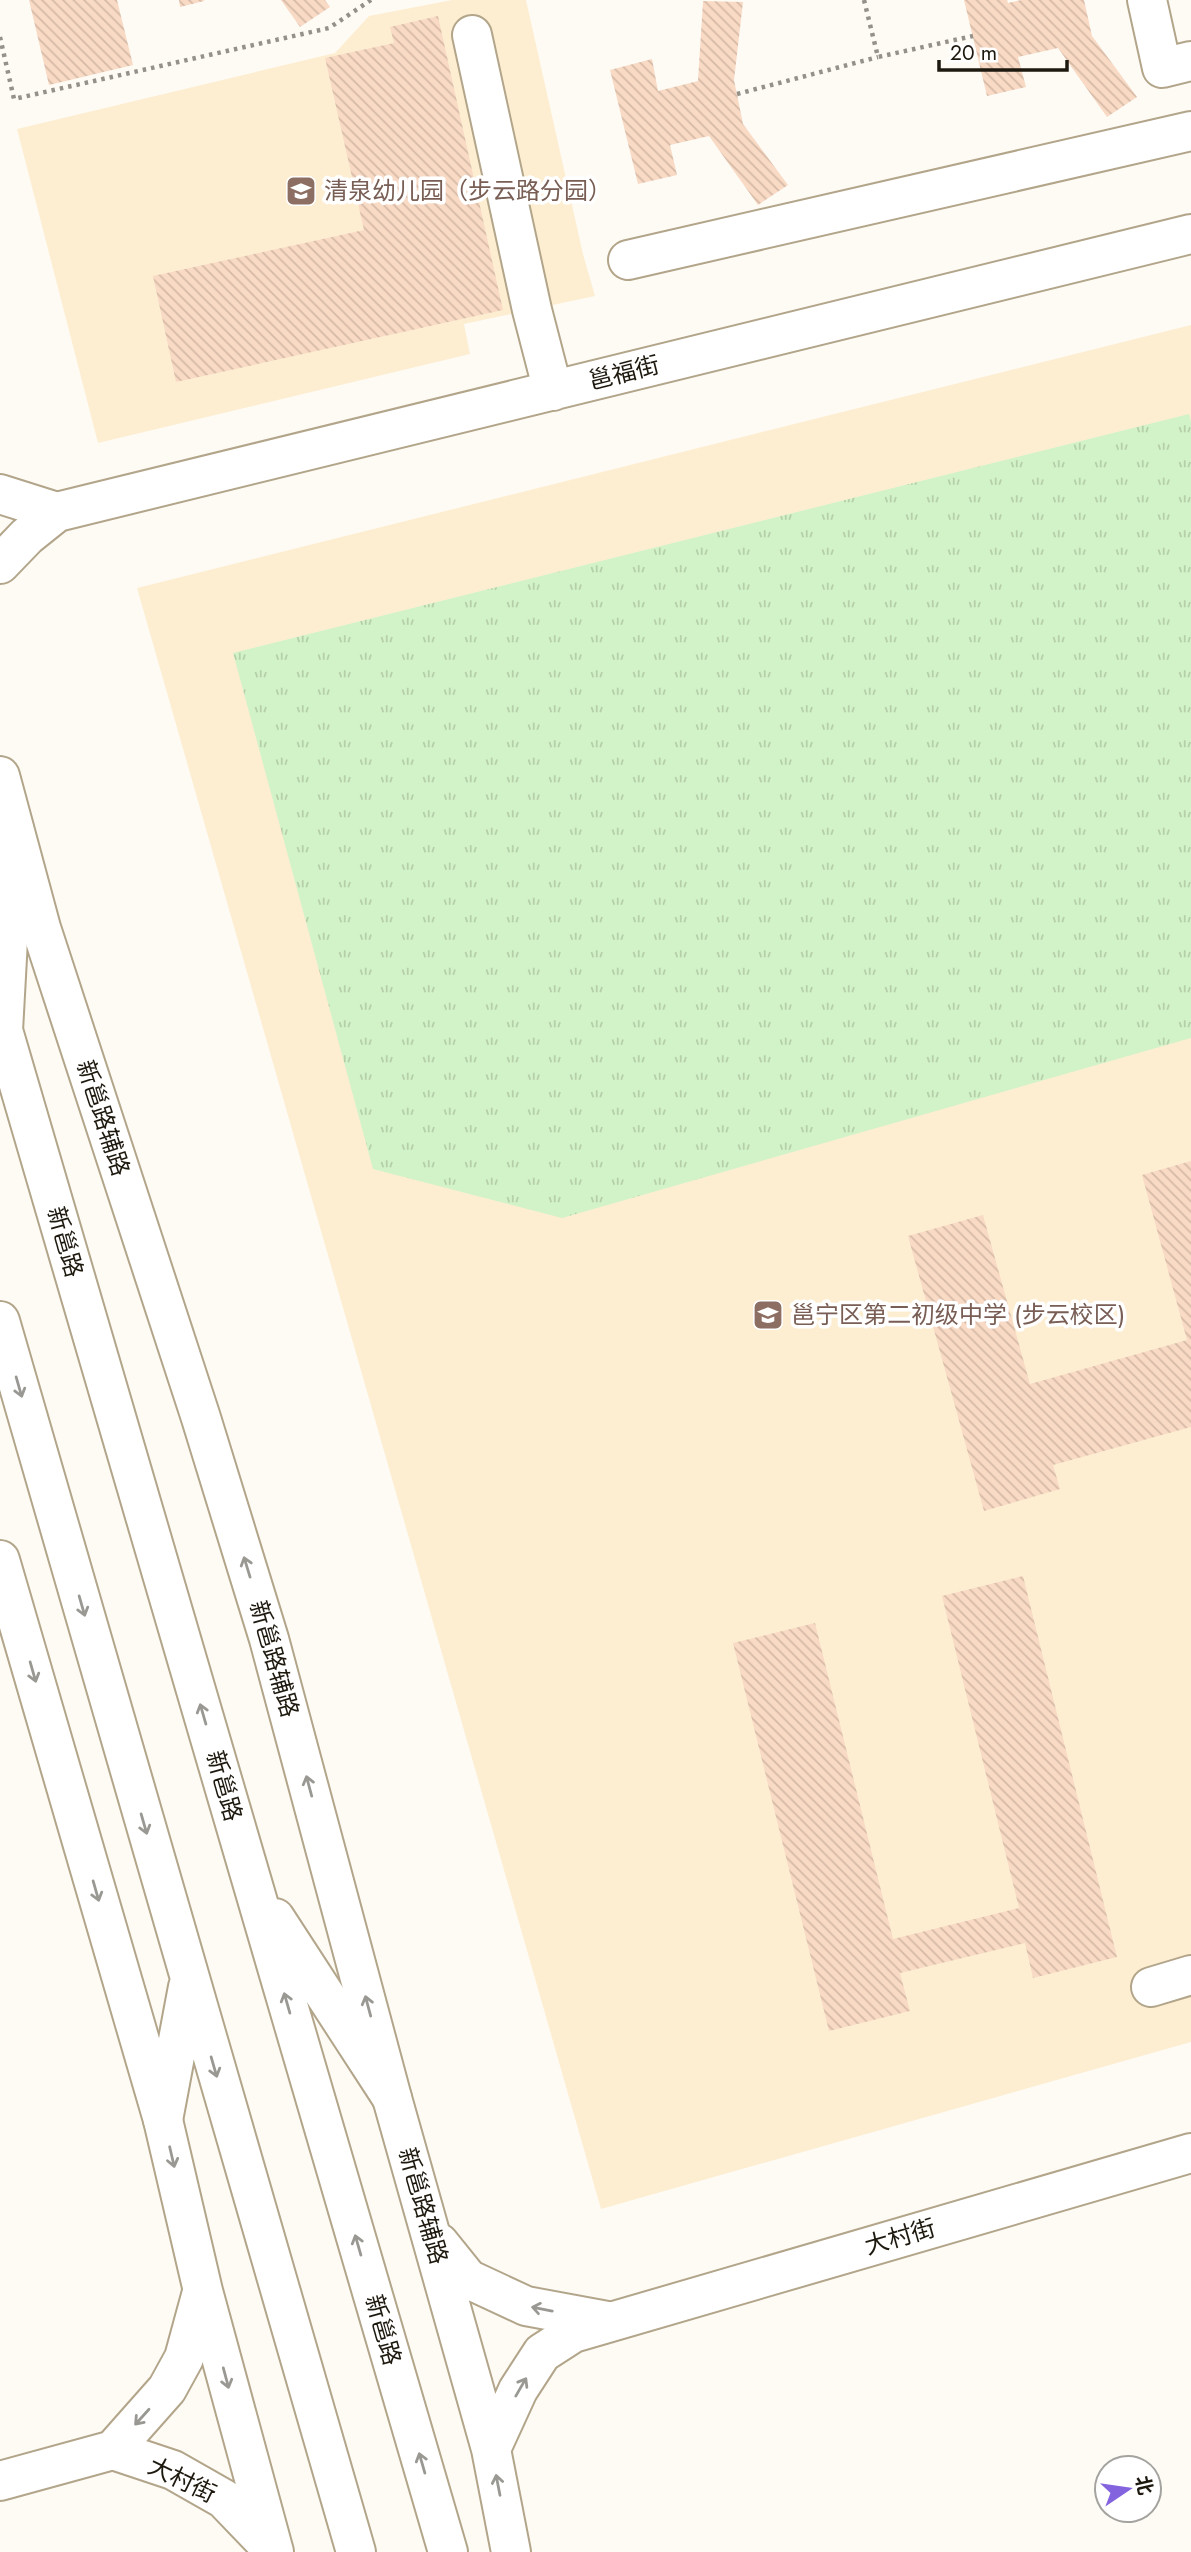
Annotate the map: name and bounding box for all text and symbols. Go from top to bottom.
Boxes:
scale bar [939,28,1067,72]
text: 20 m [950,38,997,68]
place label: 清泉幼儿园（步云路分园） [324,173,612,208]
school or university icon: 清泉幼儿园（步云路分园） [284,174,318,208]
street label: 邕福街 [585,347,663,398]
street label: 新邕路辅路 [68,1055,139,1180]
street label: 新邕路 [39,1202,92,1281]
place label: 邕宁区第二初级中学 (步云校区) [791,1297,1125,1332]
school or university icon: 邕宁区第二初级中学 (步云校区) [751,1298,785,1332]
one-way arrow [13,1376,26,1398]
one-way arrow [240,1556,253,1578]
one-way arrow [76,1595,89,1617]
street label: 新邕路辅路 [241,1596,308,1721]
one-way arrow [27,1661,40,1683]
one-way arrow [195,1703,208,1725]
street label: 新邕路 [198,1746,251,1825]
one-way arrow [301,1775,314,1797]
one-way arrow [139,1813,152,1835]
one-way arrow [91,1880,104,1902]
one-way arrow [280,1992,293,2015]
one-way arrow [360,1995,373,2017]
one-way arrow [209,2055,222,2077]
street label: 新邕路辅路 [390,2143,457,2268]
one-way arrow [165,2145,179,2168]
street label: 大村街 [860,2210,939,2263]
one-way arrow [350,2234,363,2256]
street label: 新邕路 [357,2290,410,2369]
one-way arrow [531,2302,553,2315]
one-way arrow [221,2366,234,2388]
one-way arrow [515,2377,528,2398]
one-way arrow [134,2407,150,2425]
street label: 大村街 [142,2448,222,2511]
one-way arrow [414,2452,427,2474]
north arrow [1093,2454,1163,2524]
text: 北 [1129,2473,1159,2498]
one-way arrow [491,2474,505,2497]

